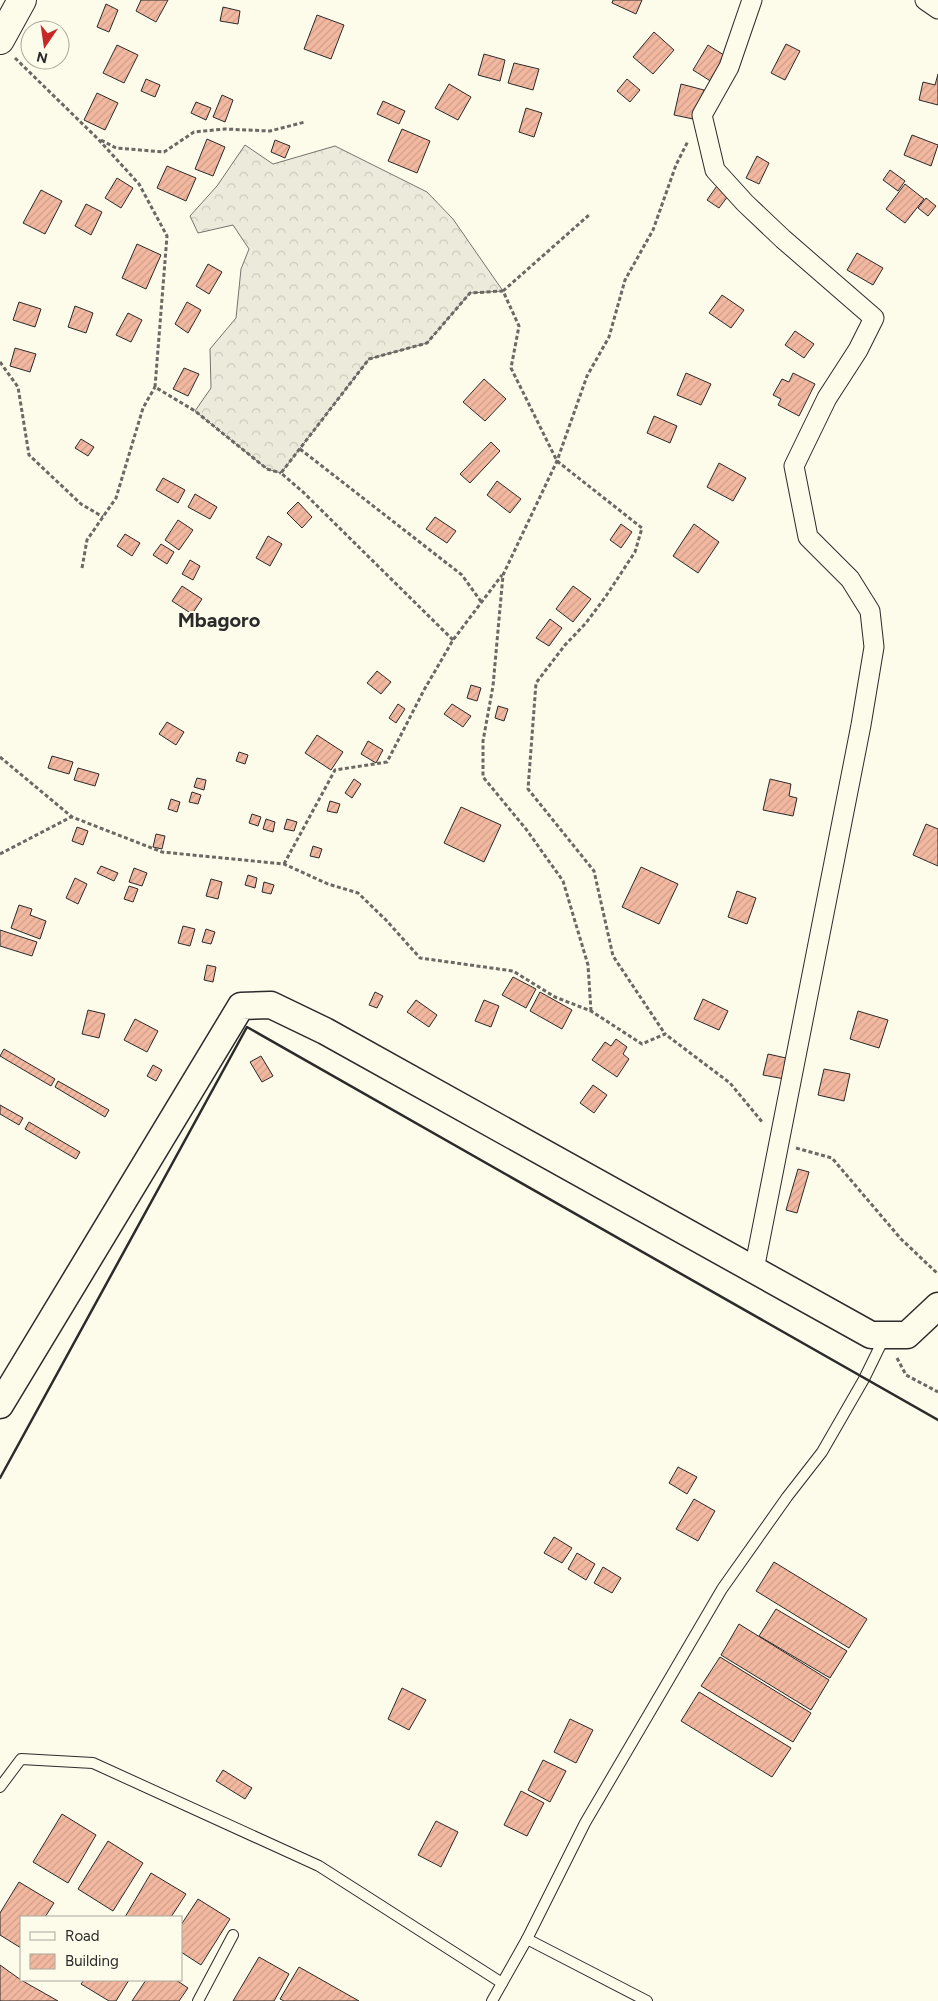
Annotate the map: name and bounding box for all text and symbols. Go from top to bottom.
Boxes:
north arrow [20,20,70,70]
text: N [35,48,49,67]
district label: Mbagoro [178,608,261,632]
legend [20,1916,182,1981]
text: Road [65,1927,100,1945]
text: Building [65,1952,119,1970]

